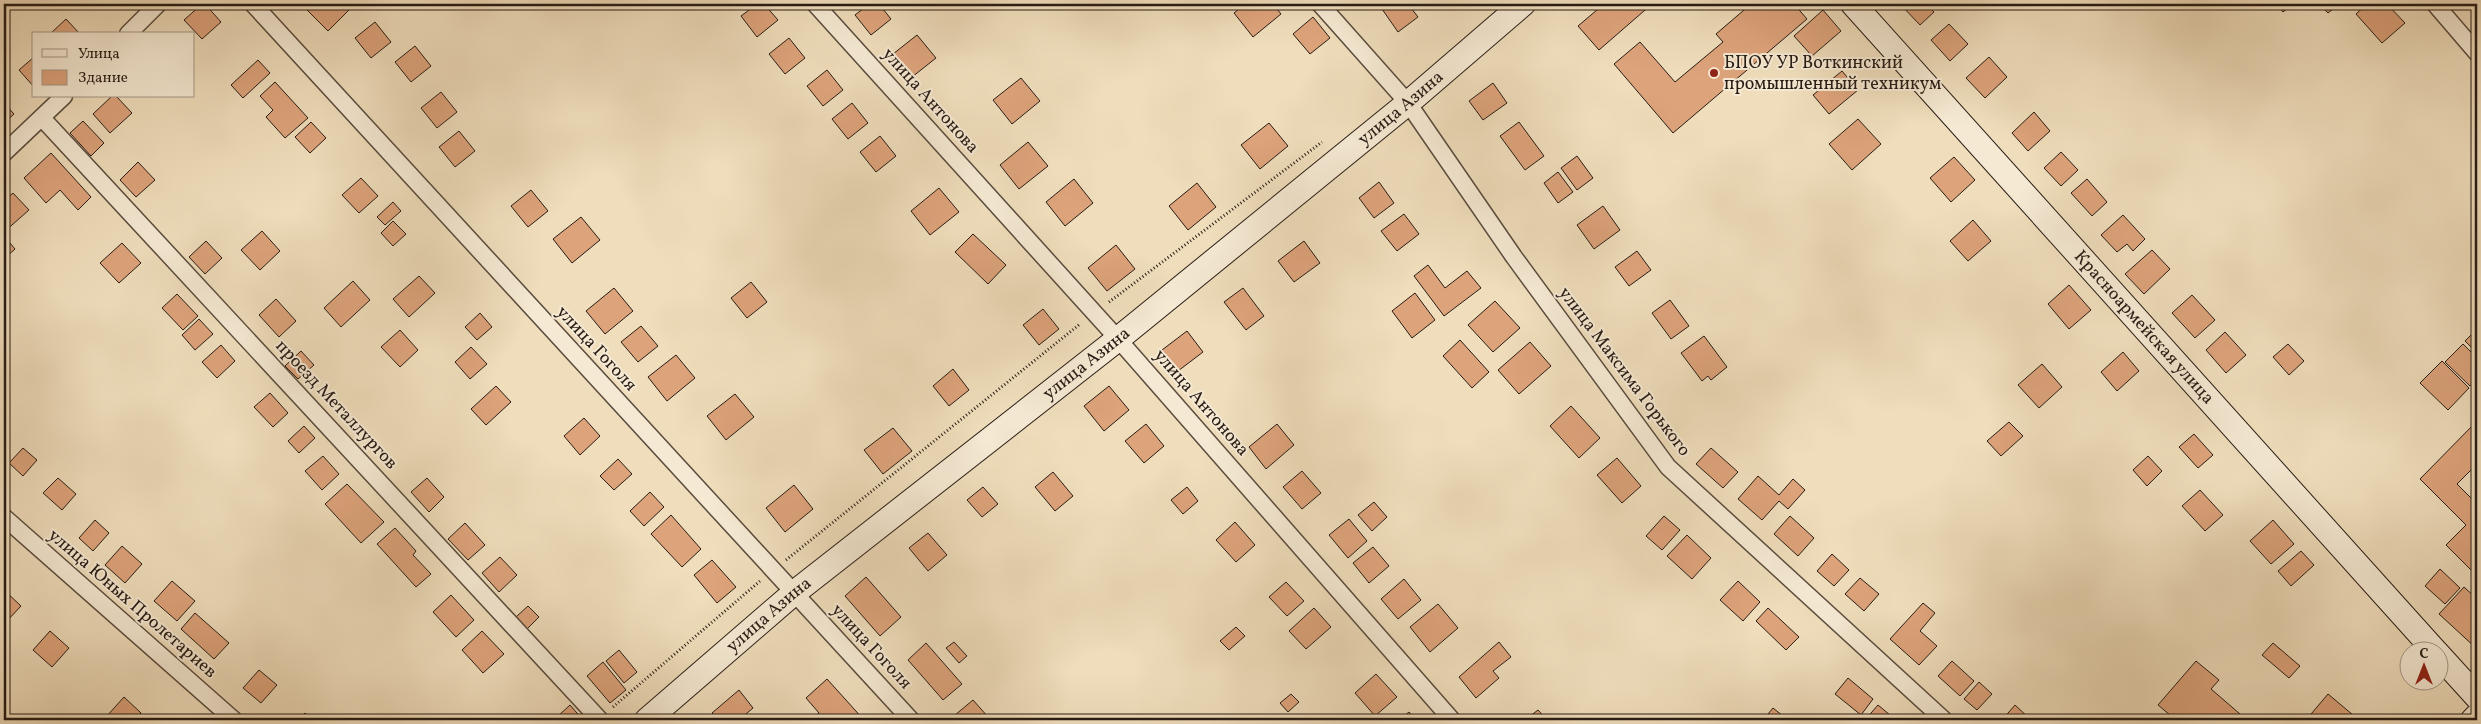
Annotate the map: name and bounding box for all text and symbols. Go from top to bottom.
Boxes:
legend [32,32,195,98]
street label: улица Антонова [876,43,984,159]
text: Улица [78,44,120,65]
place label: БПОУ УР Воткинский промышленный техникум [1724,51,1941,97]
street label: улица Азина [1352,65,1449,151]
marker: БПОУ УР Воткинский промышленный техникум [1708,67,1720,79]
text: Здание [78,68,128,89]
street label: Красноармейская улица [2068,245,2220,410]
street label: улица Максима Горького [1552,282,1696,462]
street label: улица Гоголя [550,301,642,397]
street label: улица Азина [1037,321,1136,406]
street label: проезд Металлургов [269,335,403,475]
street label: улица Антонова [1147,344,1255,462]
street label: улица Юных Пролетариев [42,524,222,684]
street label: улица Азина [721,571,817,659]
street label: улица Гоголя [825,599,917,695]
north arrow [2398,642,2448,692]
text: С [2419,645,2429,664]

